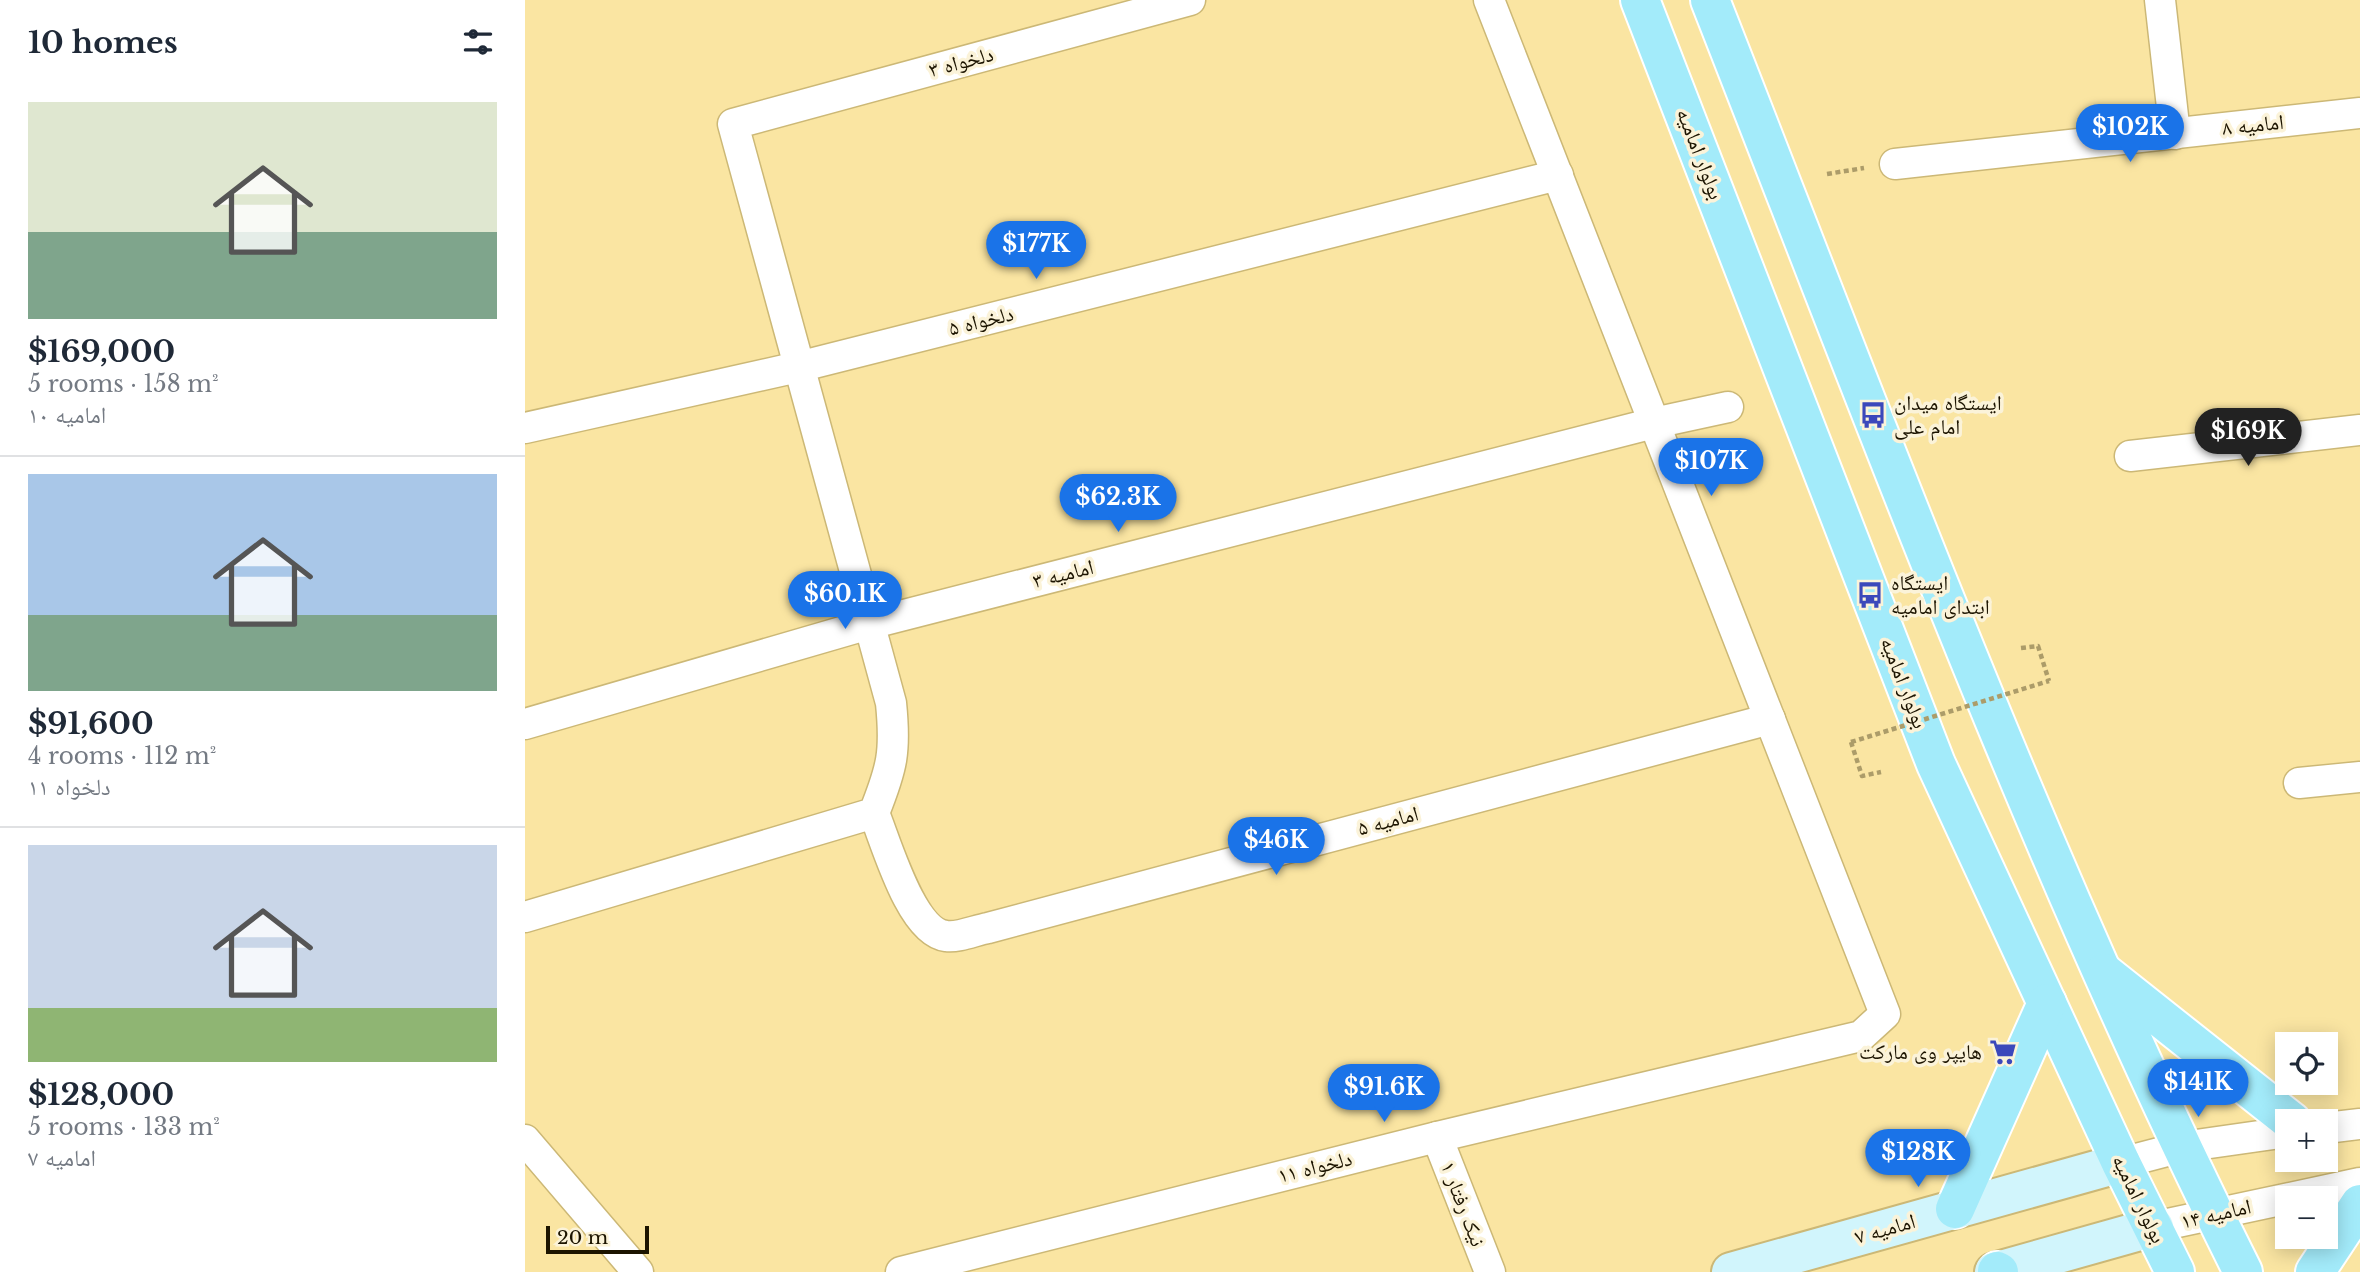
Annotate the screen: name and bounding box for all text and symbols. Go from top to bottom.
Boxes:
icon: filters [459,23,497,61]
text: 10 homes [28,24,178,61]
street label: دلخواه ۳ [926,41,996,83]
pin: $102K [2081,104,2179,164]
street label: بولوار امامیه [1671,105,1729,203]
street label: امامیه ۸ [2221,109,2285,141]
text: $102K [2092,113,2168,141]
icon: home [200,147,326,273]
pin: $177K [987,222,1085,281]
text: $177K [1002,230,1070,258]
street label: دلخواه ۵ [946,300,1016,342]
text: $169,000 [28,333,175,370]
text: 5 rooms · 158 m² [28,370,218,398]
place label: ایستگاه میدان امام علی [1894,390,2002,441]
bus stop icon: ایستگاه میدان امام علی [1858,400,1888,430]
text: امامیه ۱۰ [28,401,106,429]
pin: $169K [2199,408,2297,468]
text: $169K [2211,417,2285,445]
pin: $107K [1662,438,1760,498]
text: $107K [1674,447,1748,475]
pin: $62.3K [1061,475,1175,534]
text: $62.3K [1076,483,1160,511]
icon: home [200,519,326,645]
street label: امامیه ۳ [1030,554,1096,594]
place label: ایستگاه ابتدای امامیه [1891,570,1990,620]
pin: $60.1K [788,572,902,631]
text: $60.1K [804,580,886,608]
bus stop icon: ایستگاه ابتدای امامیه [1855,580,1885,610]
street label: بولوار امامیه [1875,634,1933,732]
text: $91,600 [28,705,154,742]
text: 4 rooms · 112 m² [28,742,216,770]
text: دلخواه ۱۱ [28,773,111,801]
street label: امامیه ۵ [1355,800,1421,842]
pin: $46K [1235,818,1317,877]
text: $46K [1244,826,1308,854]
icon: home [200,890,326,1016]
map controls [2275,1032,2338,1249]
button: locate [2275,1032,2338,1095]
supermarket icon: هایپر وی مارکت [1988,1037,2018,1067]
place label: هایپر وی مارکت [1859,1039,1982,1065]
pin: $141K [2149,1060,2247,1119]
pin: $91.6K [1327,1064,1441,1124]
text: $141K [2163,1068,2233,1096]
text: $91.6K [1344,1073,1424,1101]
text: $128,000 [28,1076,174,1113]
button: + [2275,1109,2338,1172]
text: 5 rooms · 133 m² [28,1113,220,1141]
pin: $128K [1869,1130,1967,1189]
text: $128K [1881,1138,1955,1166]
text: امامیه ۷ [28,1144,96,1172]
street label: دلخواه ۱۱ [1275,1145,1355,1189]
street label: بولوار امامیه [2106,1150,2172,1248]
street label: نیک رفتار ۱ [1435,1158,1491,1250]
button: − [2275,1186,2338,1249]
street label: امامیه ۱۴ [2178,1193,2254,1235]
street label: امامیه ۷ [1852,1208,1918,1250]
scale bar [546,1223,649,1255]
text: 20 m [557,1226,608,1249]

